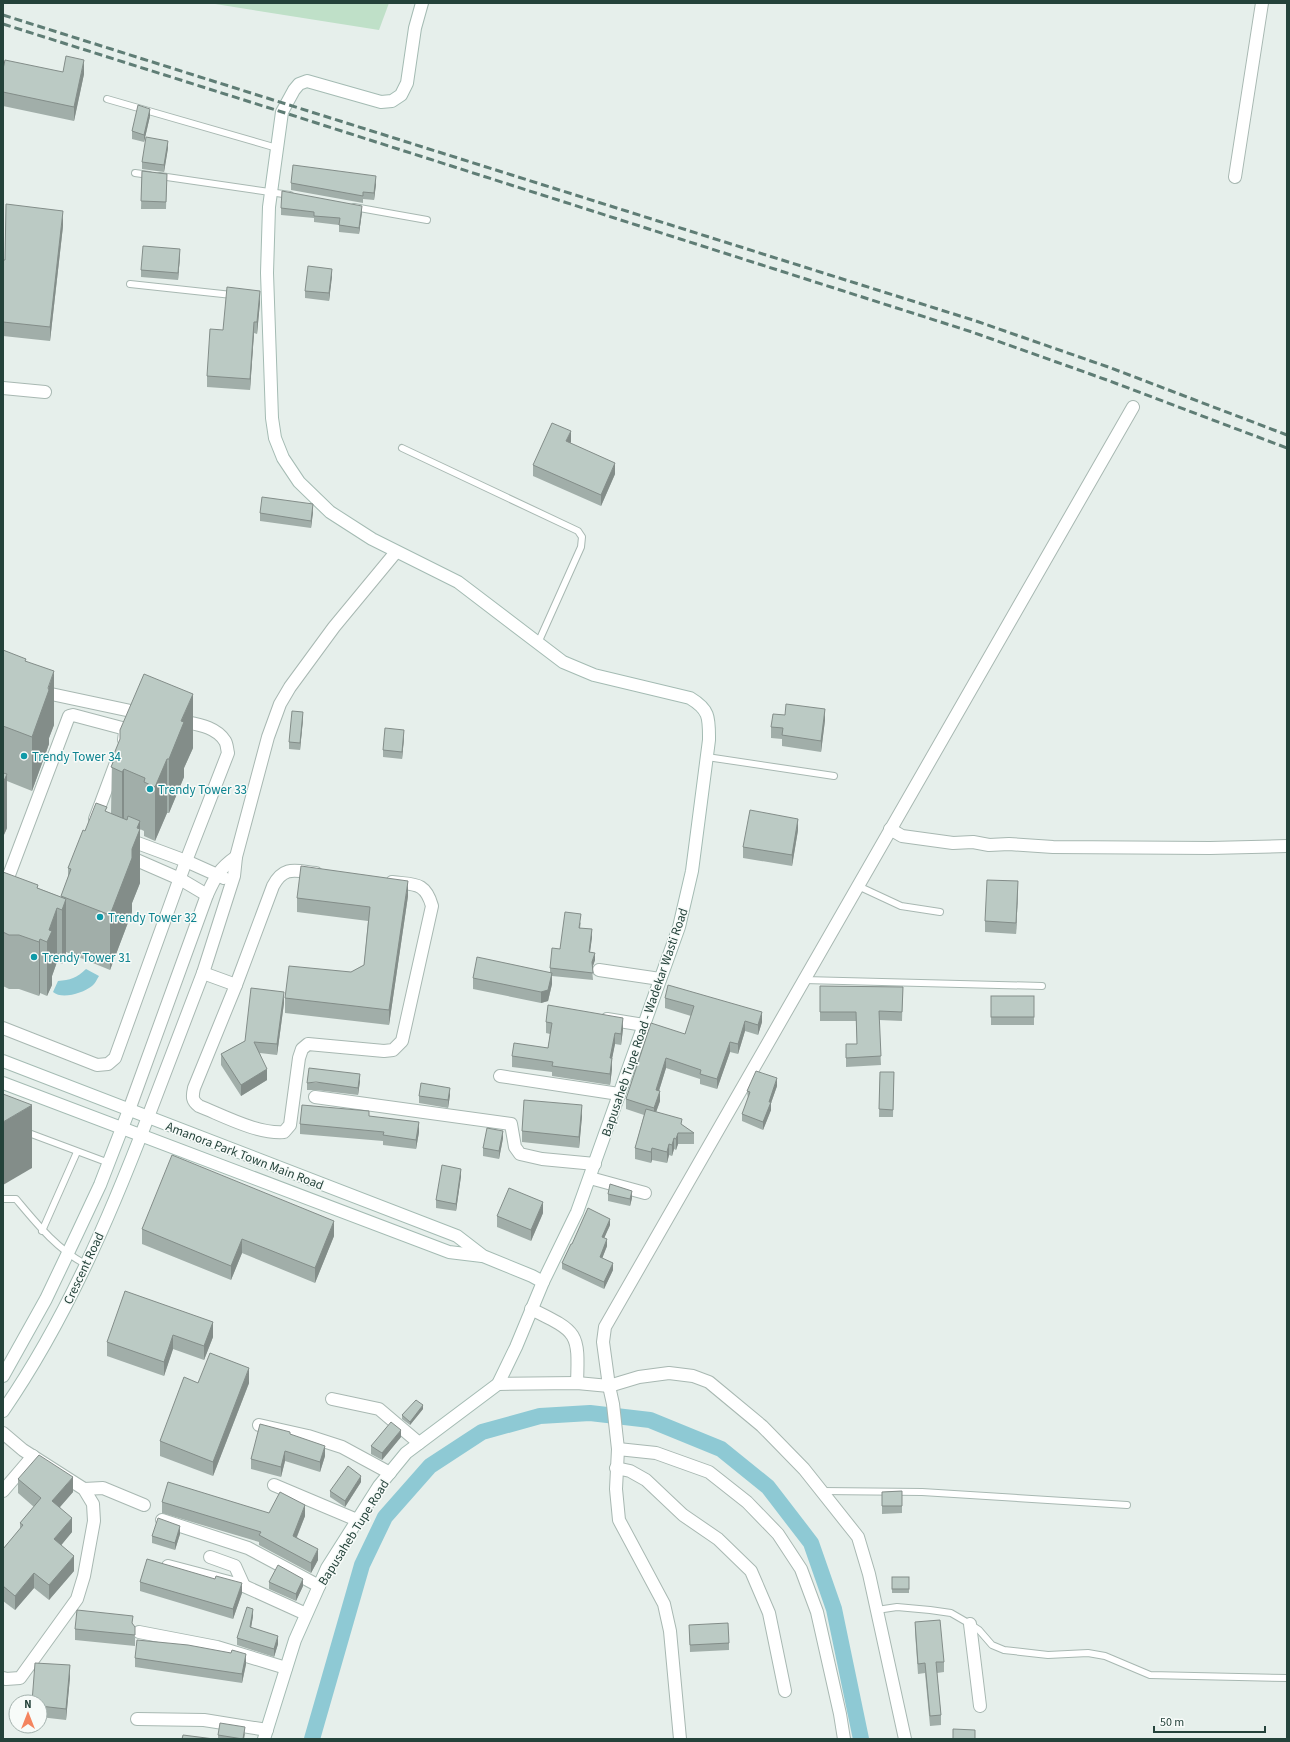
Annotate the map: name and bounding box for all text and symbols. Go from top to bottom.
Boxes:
place label: Trendy Tower 34 [32,748,122,766]
marker: Trendy Tower 34 [19,751,29,761]
place label: Trendy Tower 33 [158,781,247,799]
marker: Trendy Tower 33 [145,784,155,794]
street label: Bapusaheb Tupe Road - Wadekar Wasti Road [597,906,693,1139]
place label: Trendy Tower 32 [108,909,197,927]
marker: Trendy Tower 32 [95,912,105,922]
place label: Trendy Tower 31 [42,949,131,967]
marker: Trendy Tower 31 [29,952,39,962]
street label: Amanora Park Town Main Road [163,1117,326,1194]
street label: Crescent Road [59,1229,109,1307]
street label: Bapusaheb Tupe Road [314,1476,394,1589]
north arrow [8,1694,48,1734]
text: N [24,1697,32,1712]
scale bar [1154,1708,1265,1734]
text: 50 m [1160,1714,1184,1731]

